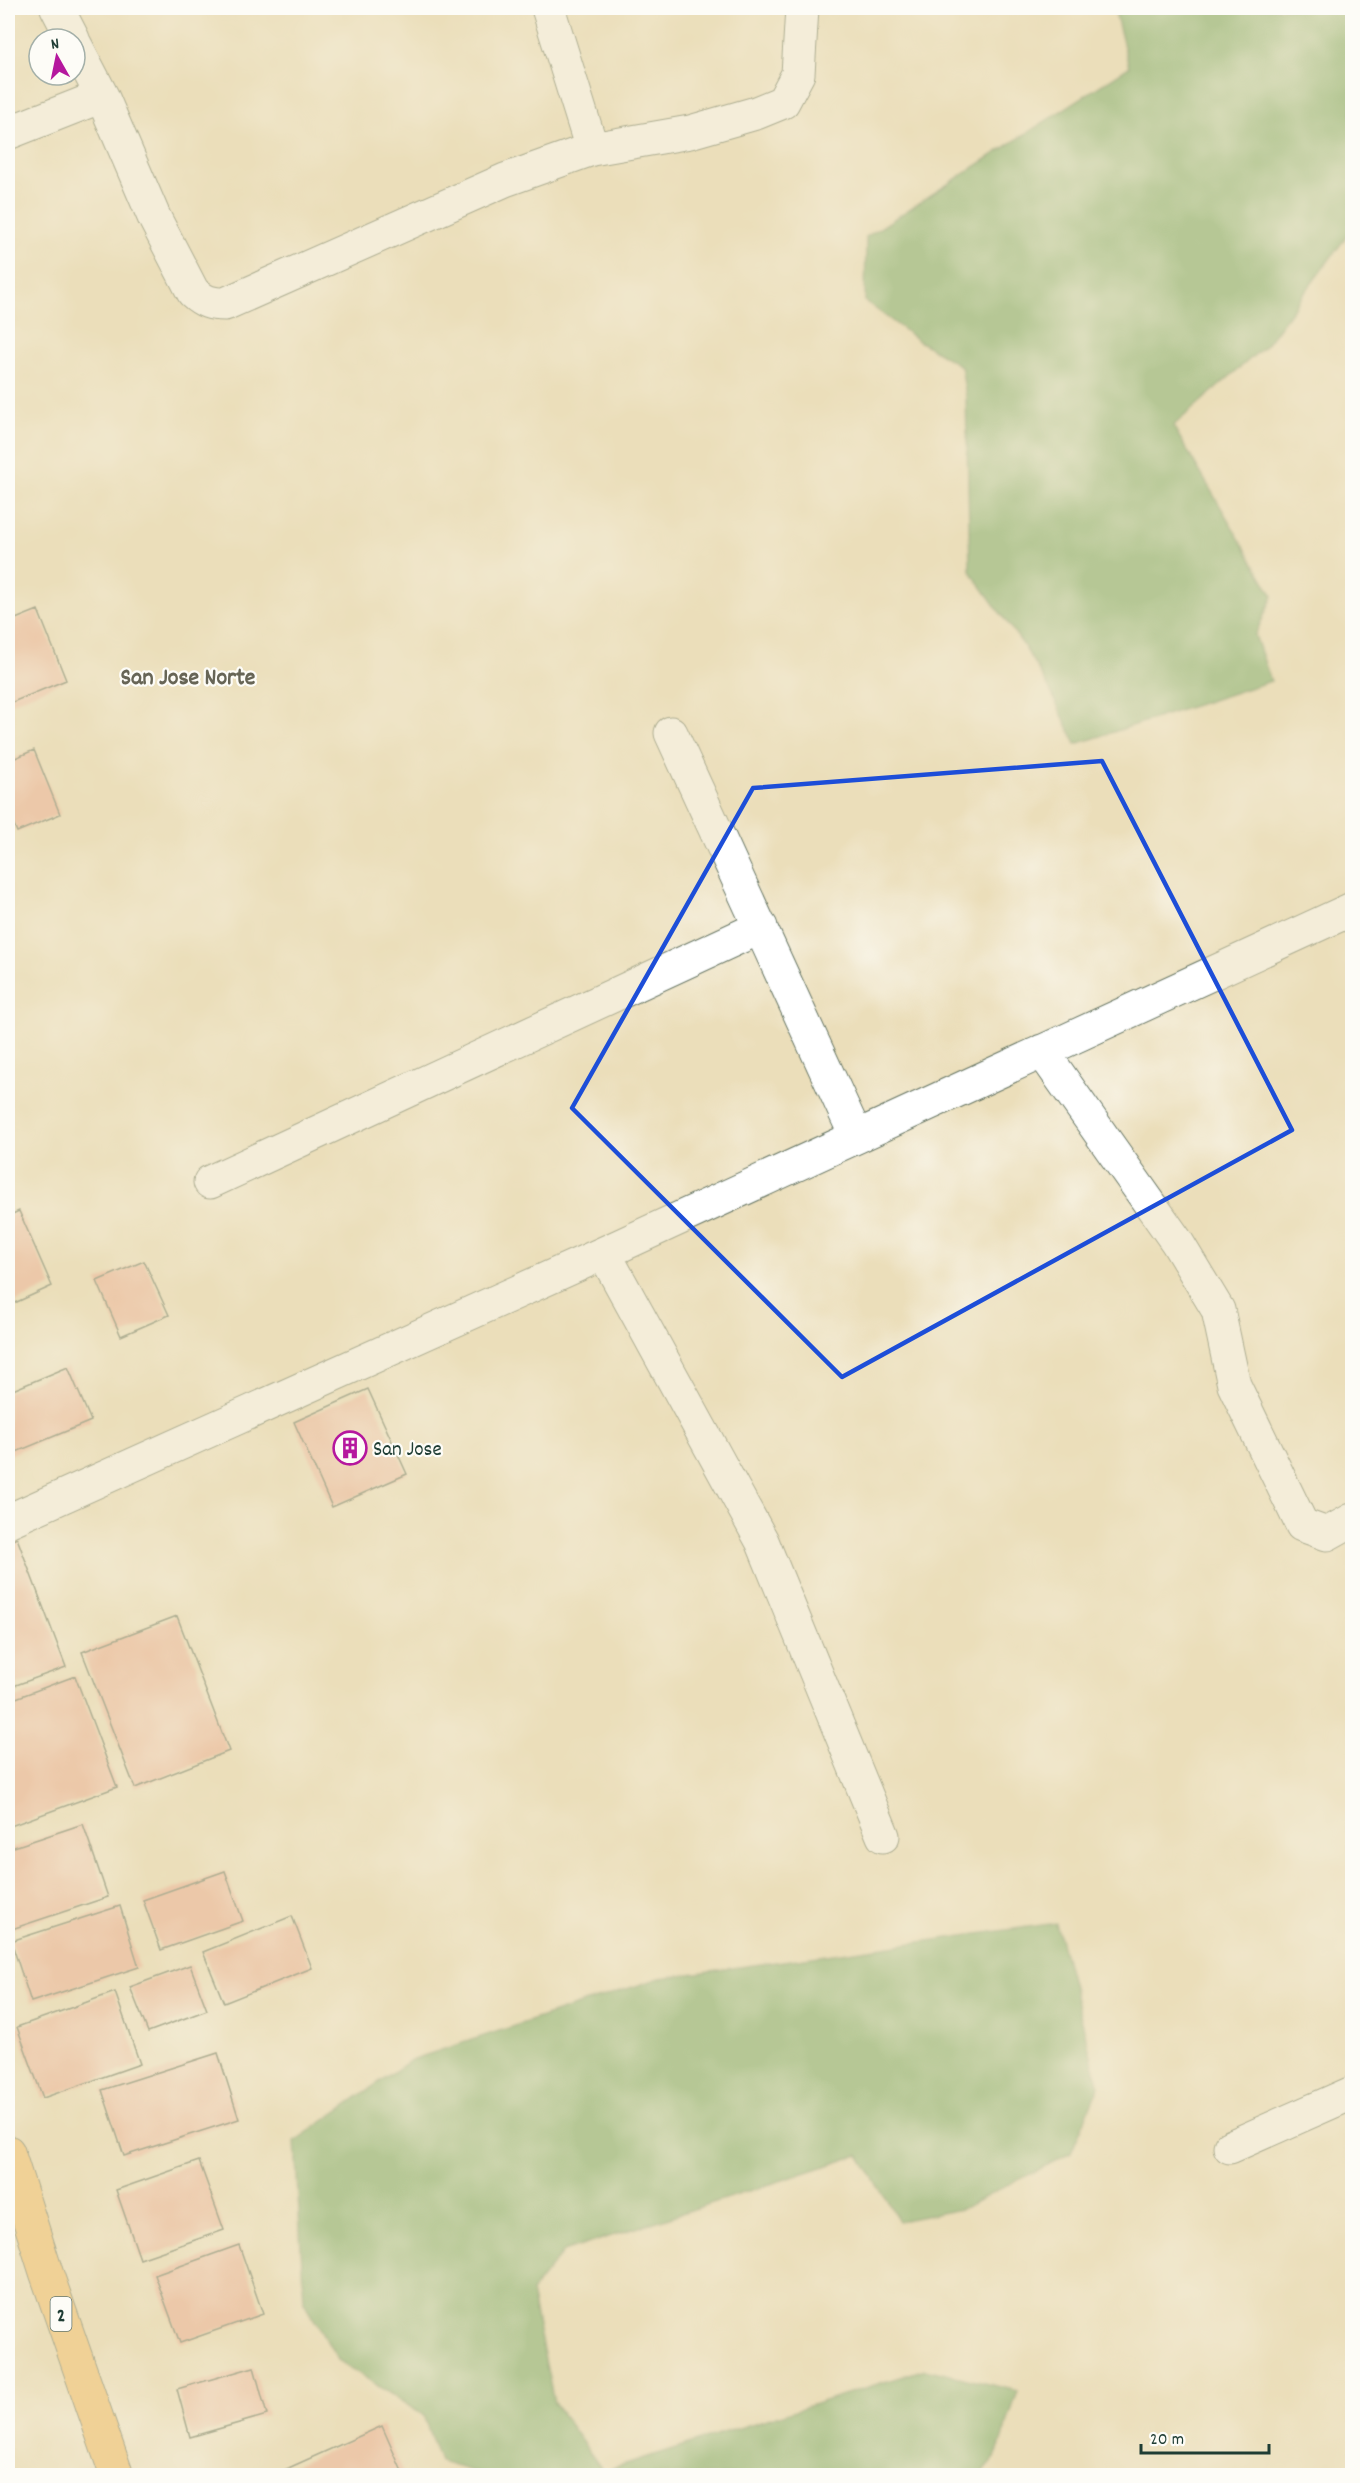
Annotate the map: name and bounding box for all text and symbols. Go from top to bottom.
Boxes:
north arrow [27,27,87,87]
text: N [49,33,61,57]
district label: San Jose Norte [121,662,256,696]
building icon: San Jose [332,1430,368,1466]
place label: San Jose [373,1436,442,1466]
road number: 2 [50,2297,72,2331]
scale bar [1141,2417,1268,2455]
text: 20 m [1150,2428,1184,2453]

